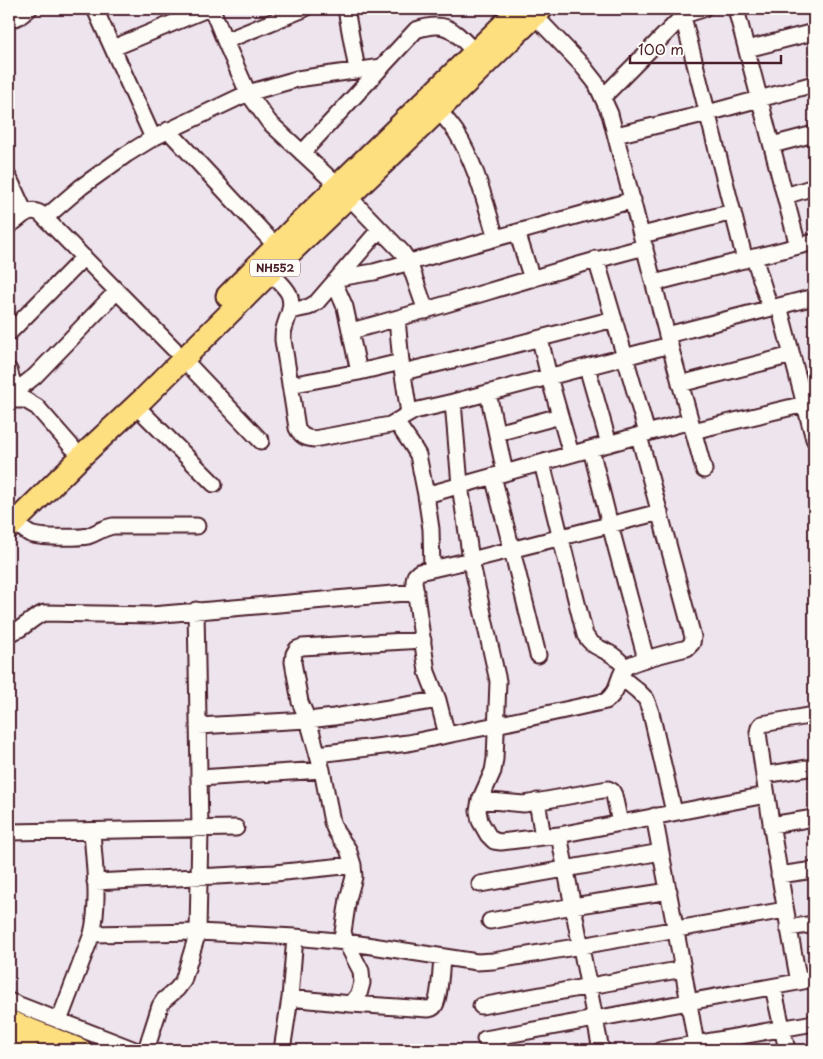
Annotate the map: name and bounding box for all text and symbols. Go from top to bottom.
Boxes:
scale bar [630,32,782,64]
text: 100 m [638,37,684,60]
road number: NH552 [250,260,300,276]

